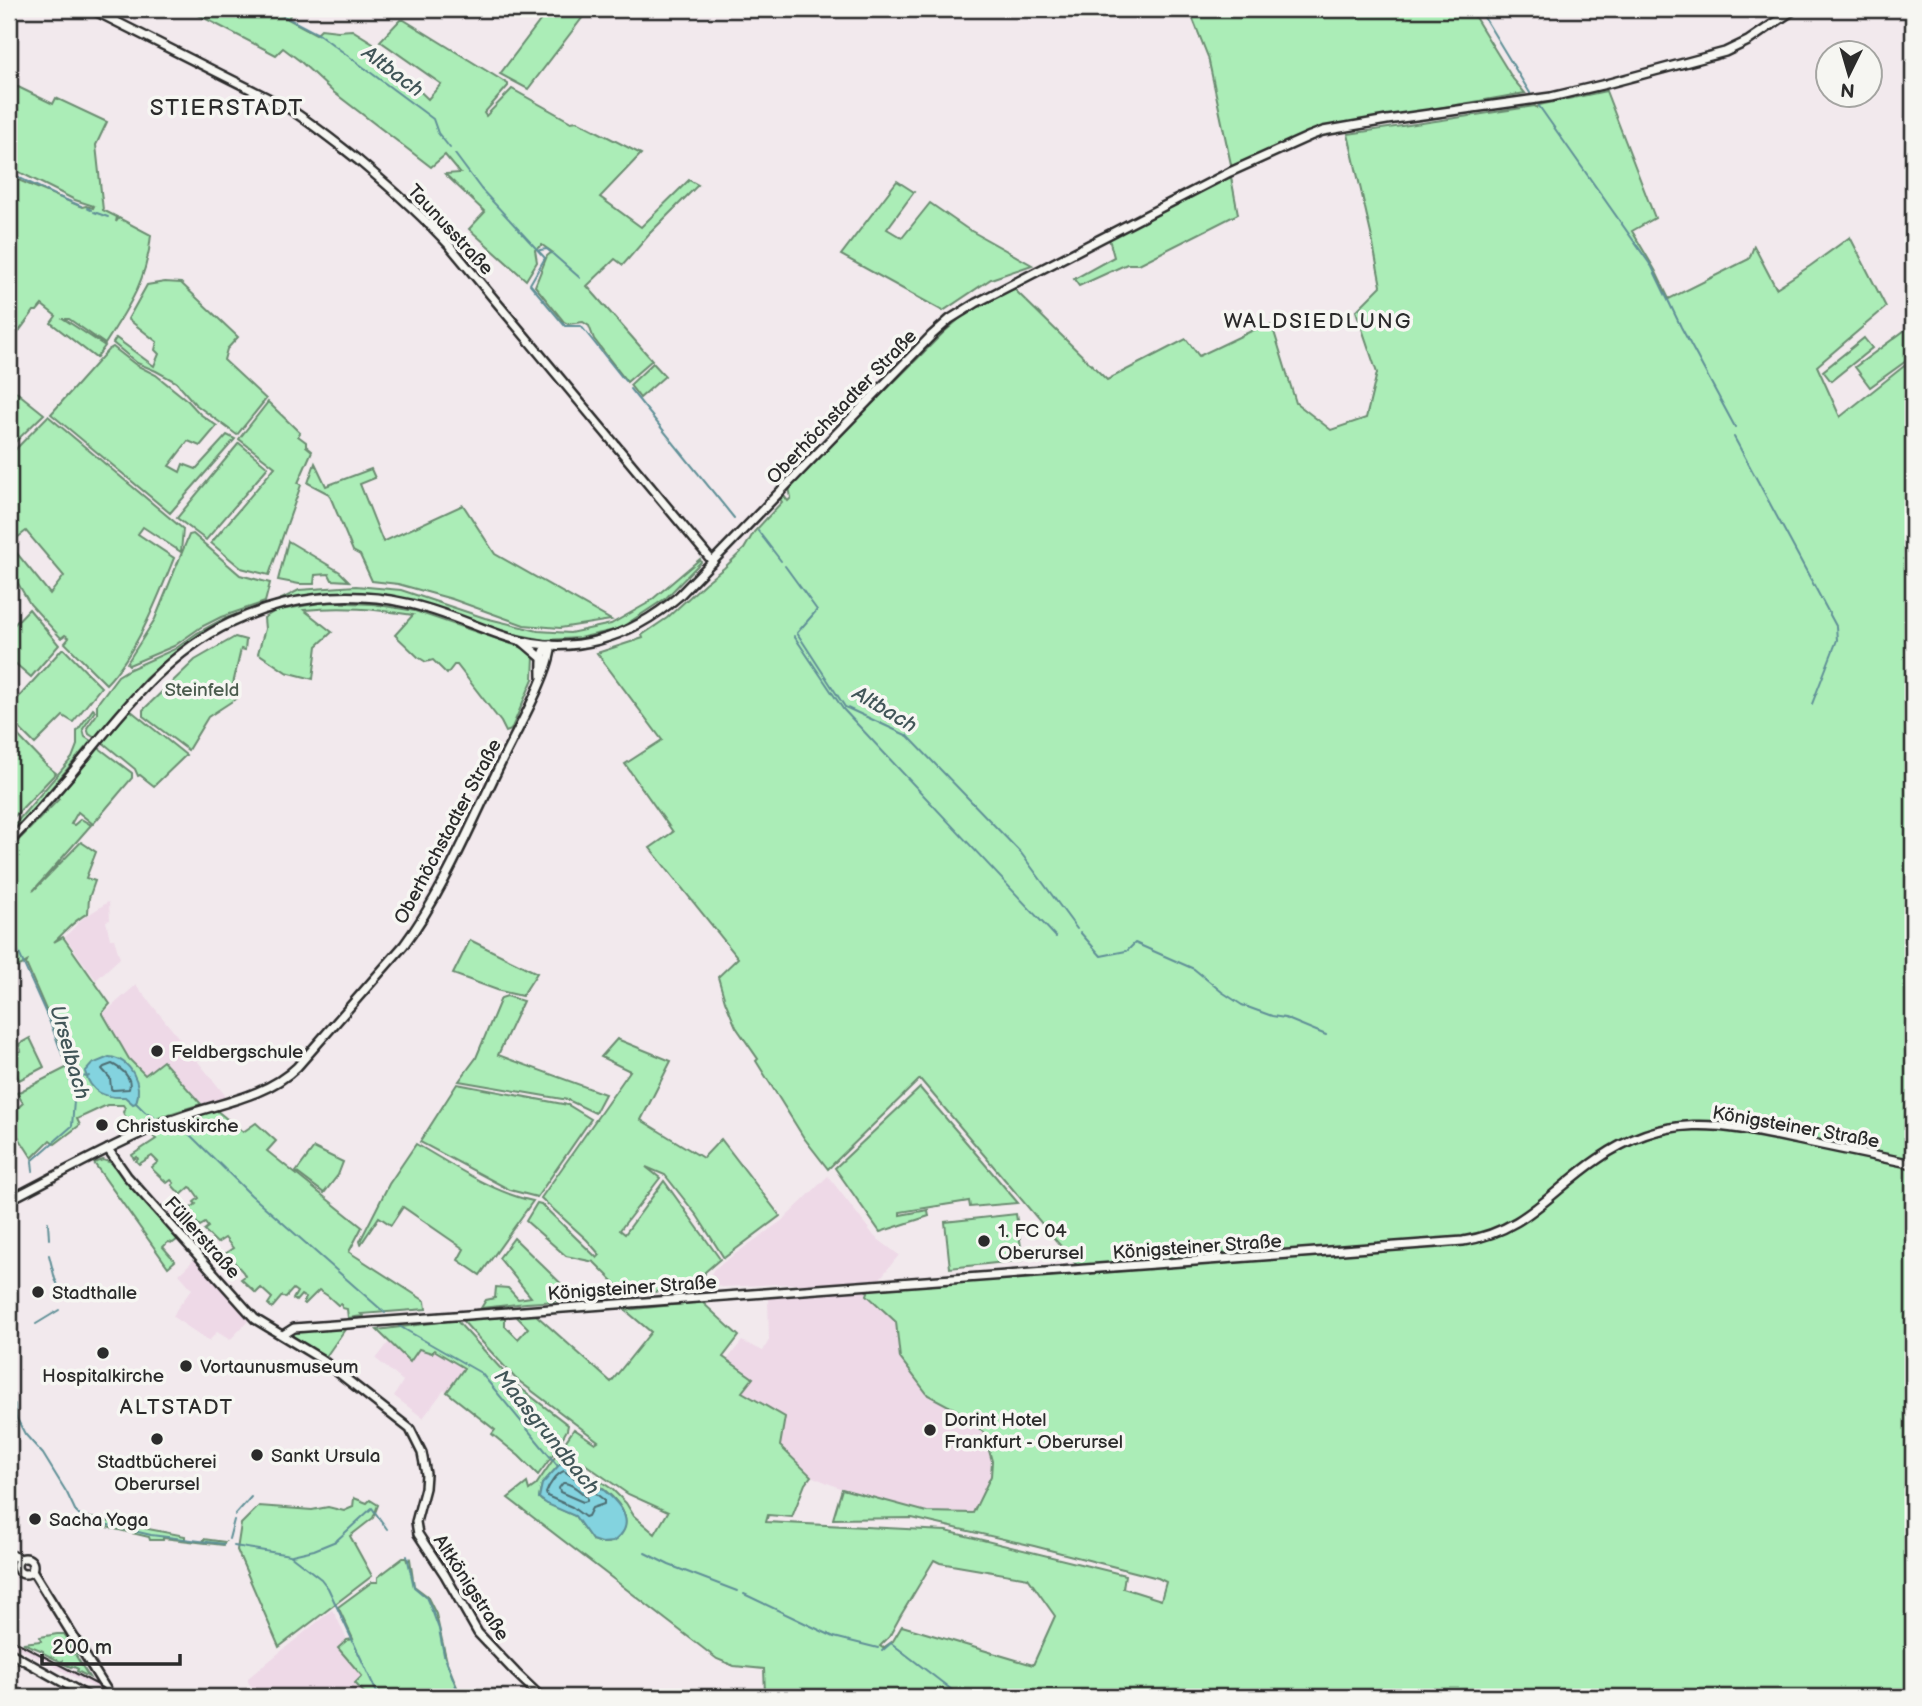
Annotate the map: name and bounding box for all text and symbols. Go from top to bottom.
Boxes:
north arrow [1814,38,1884,108]
water label: Altbach [356,40,429,103]
text: N [1840,77,1856,102]
district label: STIERSTADT [150,94,304,122]
street label: Taunusstraße [402,180,498,280]
district label: WALDSIEDLUNG [1223,309,1413,334]
street label: Oberhöchstadter Straße [762,325,922,489]
park label: Steinfeld [165,679,239,702]
water label: Altbach [847,680,922,739]
street label: Oberhöchstadter Straße [390,735,507,928]
water label: Urselbach [44,1002,95,1103]
place label: Feldbergschule [171,1041,303,1064]
marker: Feldbergschule [149,1043,165,1059]
street label: Königsteiner Straße [1710,1101,1881,1154]
place label: Christuskirche [116,1115,239,1138]
marker: Christuskirche [94,1117,110,1133]
street label: Füllerstraße [159,1192,245,1284]
place label: 1. FC 04 Oberursel [998,1220,1084,1265]
street label: Königsteiner Straße [1112,1230,1282,1265]
marker: 1. FC 04 Oberursel [976,1233,992,1249]
street label: Königsteiner Straße [547,1271,717,1306]
place label: Stadthalle [52,1282,137,1305]
marker: Stadthalle [30,1284,46,1300]
marker: Hospitalkirche [95,1345,111,1361]
place label: Vortaunusmuseum [200,1356,359,1379]
marker: Vortaunusmuseum [178,1358,194,1374]
place label: Hospitalkirche [42,1365,164,1388]
water label: Maasgrundbach [489,1365,605,1500]
district label: ALTSTADT [120,1395,234,1420]
place label: Dorint Hotel Frankfurt - Oberursel [944,1409,1123,1454]
marker: Dorint Hotel Frankfurt - Oberursel [922,1422,938,1438]
marker: Stadtbücherei Oberursel [149,1431,165,1447]
place label: Sankt Ursula [271,1445,380,1468]
marker: Sankt Ursula [249,1447,265,1463]
place label: Stadtbücherei Oberursel [97,1451,217,1496]
place label: Sacha Yoga [49,1509,149,1532]
marker: Sacha Yoga [27,1511,43,1527]
street label: Altkönigstraße [428,1530,514,1645]
scale bar [42,1622,180,1666]
text: 200 m [52,1635,112,1660]

